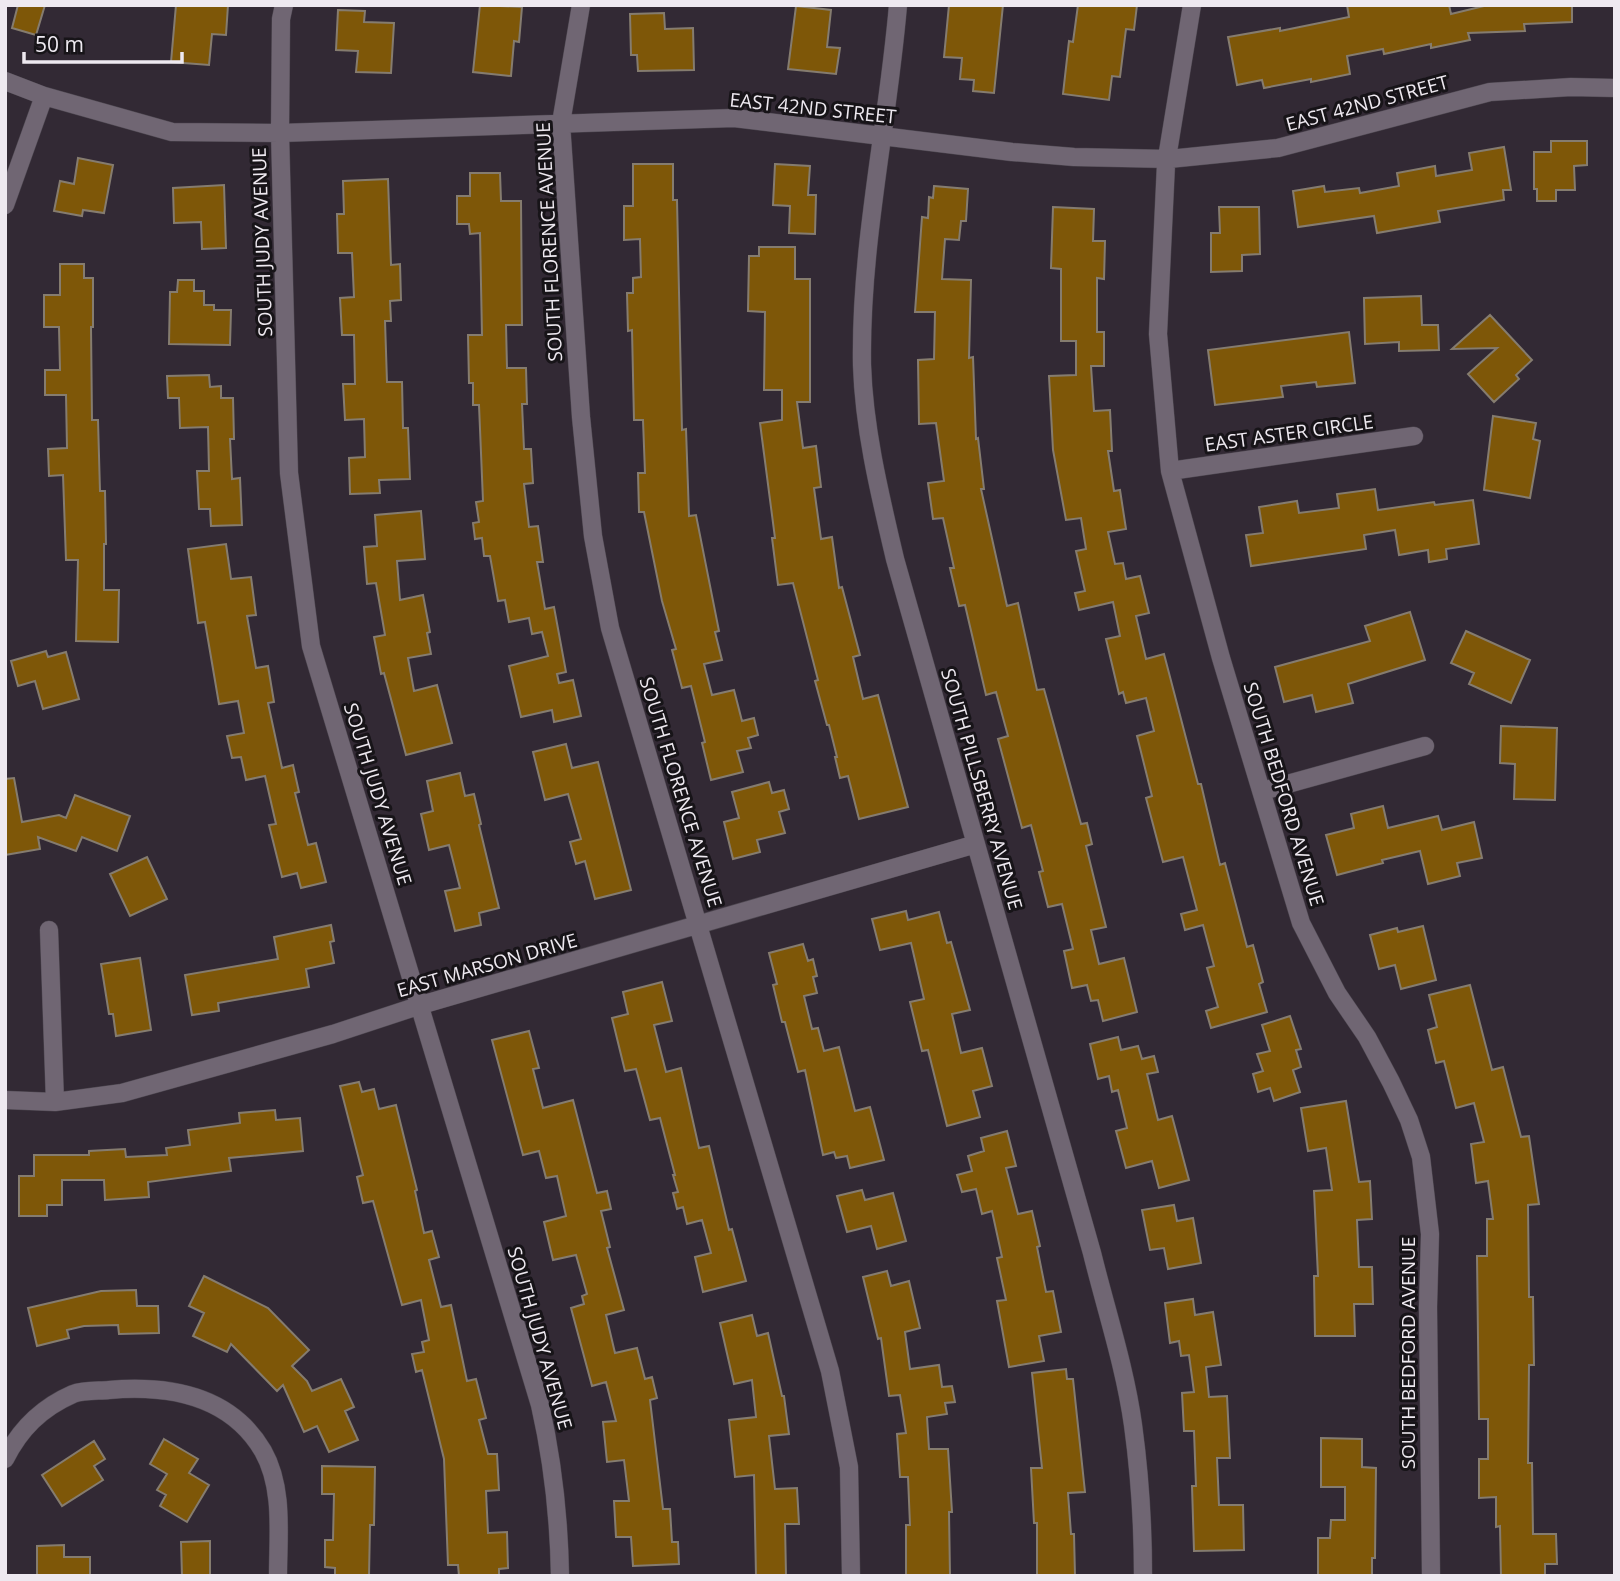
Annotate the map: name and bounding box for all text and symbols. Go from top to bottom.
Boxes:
scale bar [24,21,182,65]
text: 50 m [35,30,84,58]
street label: EAST 42ND STREET [1283,69,1452,137]
street label: EAST 42ND STREET [728,86,898,130]
street label: SOUTH FLORENCE AVENUE [530,122,568,362]
street label: SOUTH JUDY AVENUE [246,147,278,337]
street label: EAST ASTER CIRCLE [1203,408,1375,458]
street label: SOUTH PILLSBERRY AVENUE [935,665,1029,913]
street label: SOUTH FLORENCE AVENUE [634,674,728,910]
street label: SOUTH BEDFORD AVENUE [1238,679,1330,909]
street label: SOUTH JUDY AVENUE [338,700,418,888]
street label: EAST MARSON DRIVE [394,927,580,1003]
street label: SOUTH BEDFORD AVENUE [1395,1237,1421,1469]
street label: SOUTH JUDY AVENUE [501,1243,579,1433]

